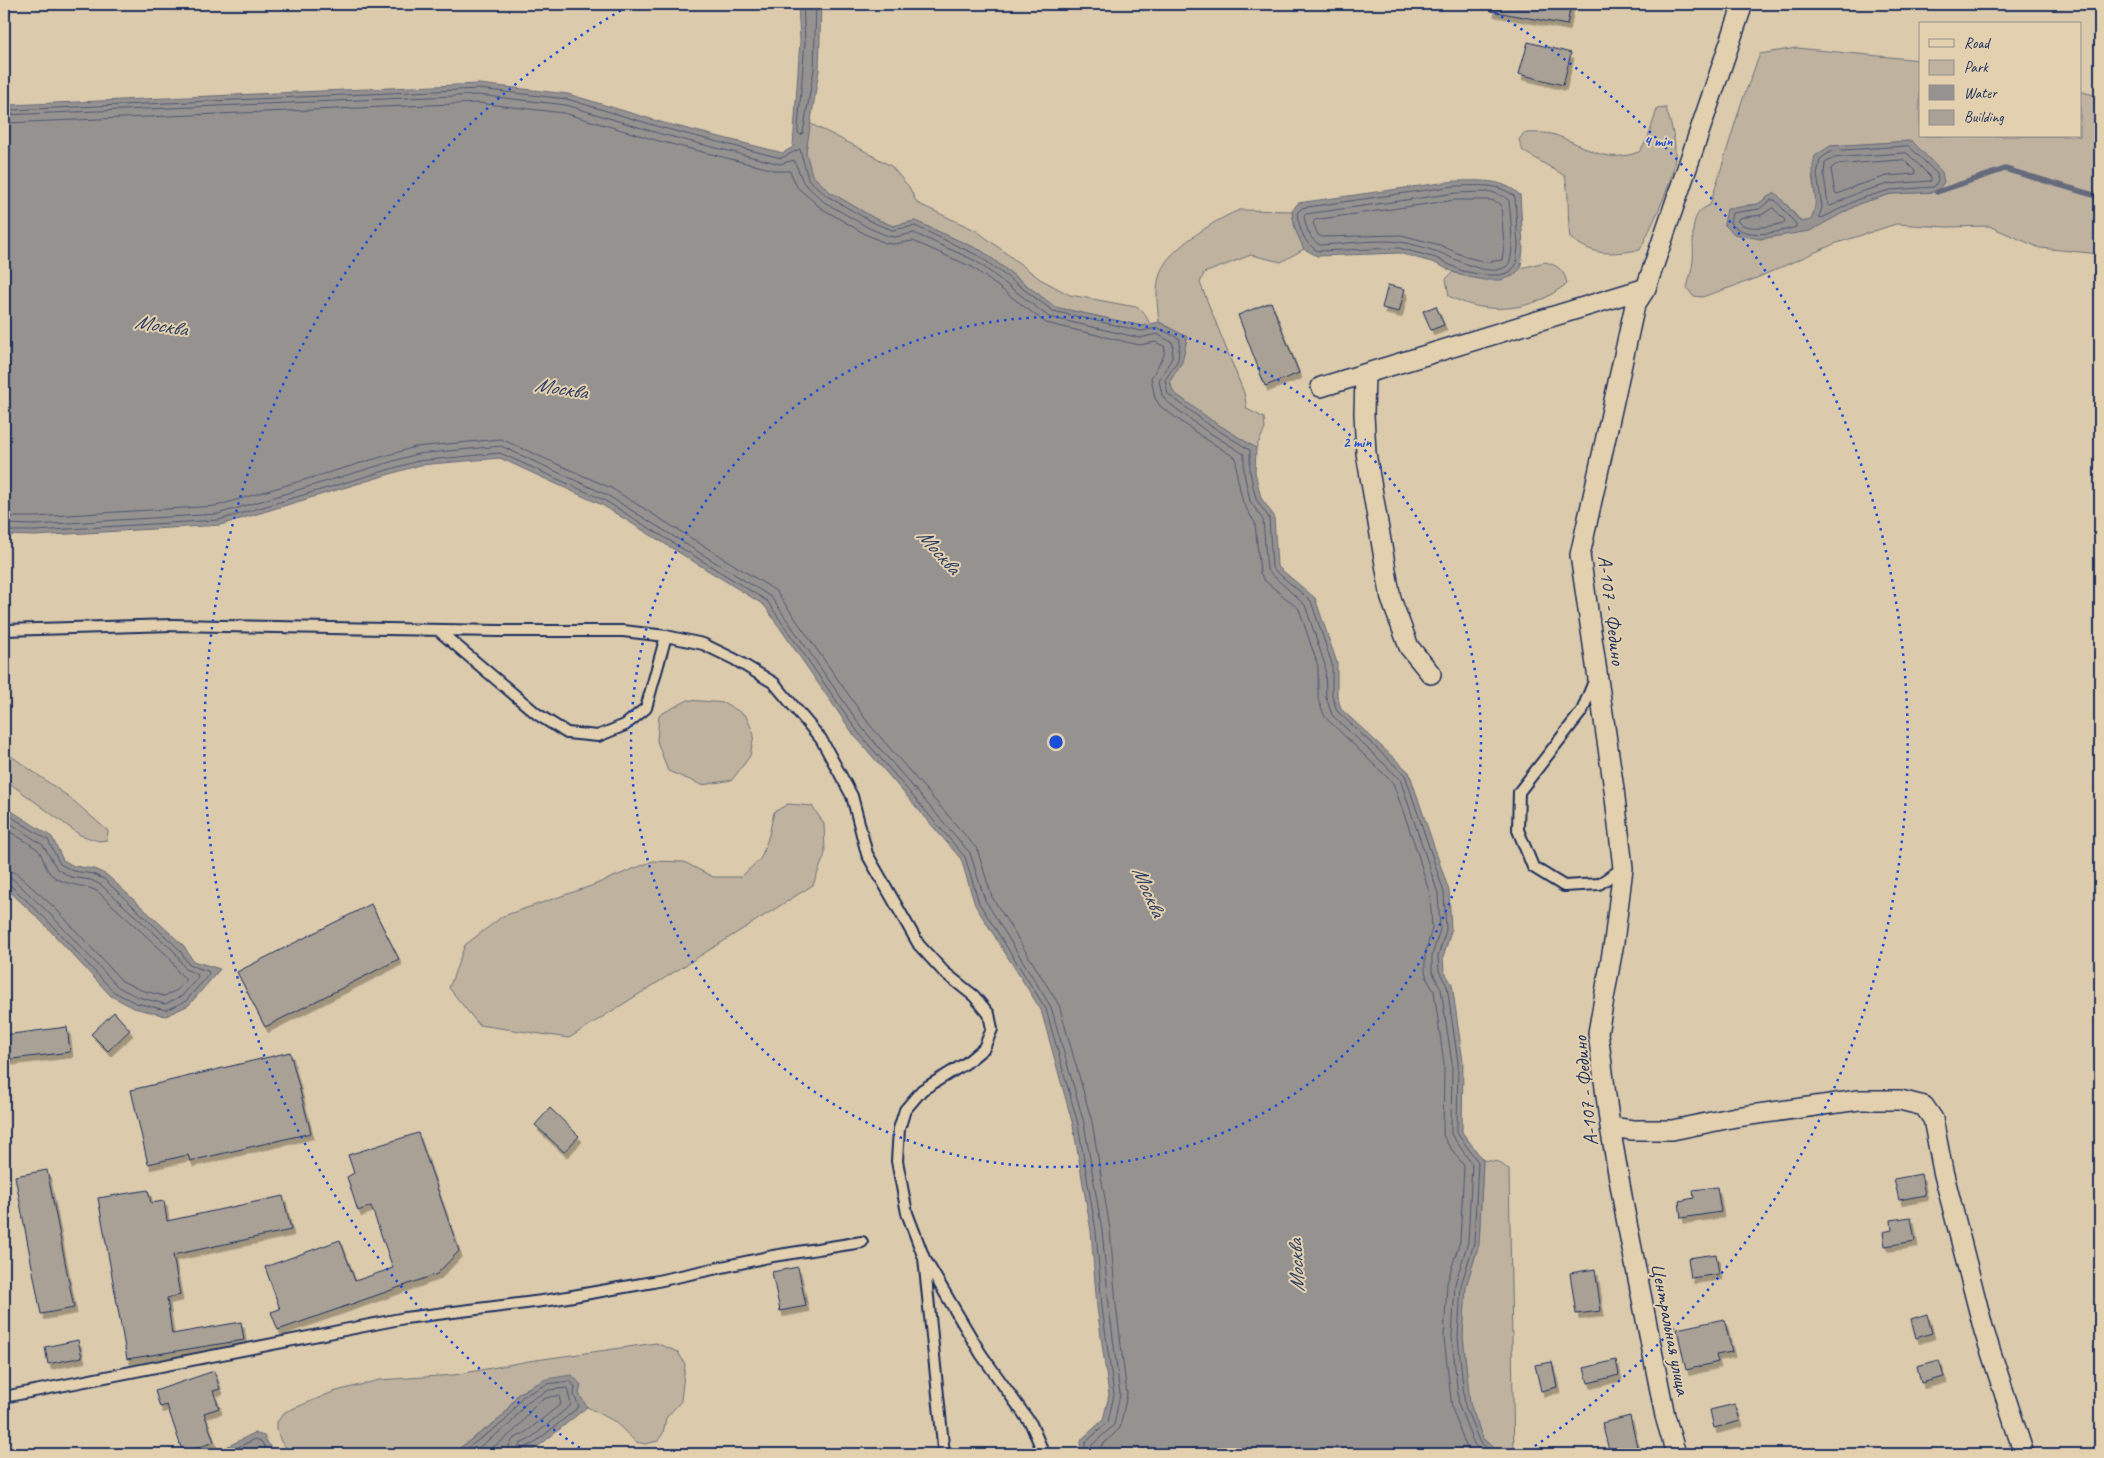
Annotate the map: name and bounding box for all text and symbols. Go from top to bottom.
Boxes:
legend [1919,22,2082,138]
text: Road [1964,34,1991,53]
text: Park [1964,58,1989,77]
text: Water [1964,84,1998,103]
text: Building [1964,108,2004,127]
text: 4 min [1644,132,1673,151]
water label: Москва [133,308,191,342]
water label: Москва [533,371,591,405]
text: 2 min [1343,433,1372,452]
water label: Москва [912,523,968,581]
street label: А-107 - Федино [1592,554,1631,667]
centre of rings [1047,733,1065,751]
water label: Москва [1126,862,1173,923]
street label: А-107 - Федино [1567,1034,1604,1147]
water label: Москва [1282,1237,1310,1293]
street label: Центральная улица [1645,1261,1696,1398]

